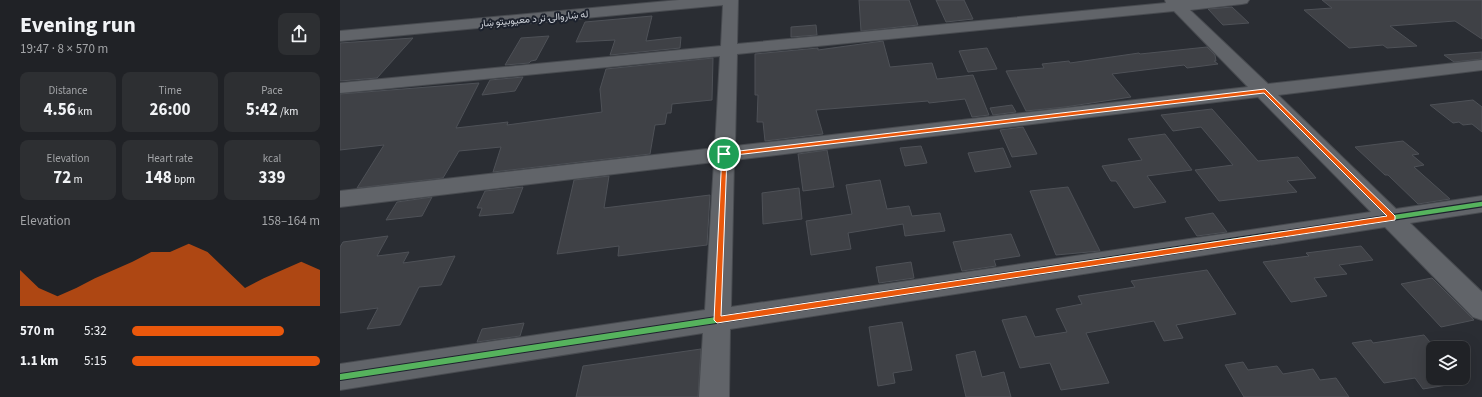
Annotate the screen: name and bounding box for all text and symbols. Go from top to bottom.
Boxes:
street label: له ښاروالۍ تر د معیوبیتو ښار [478,7,589,31]
text: Evening run [20,9,136,41]
button: share [278,13,320,55]
text: 19:47 · 8 × 570 m [20,40,108,58]
text: Distance [48,83,88,98]
text: Time [158,83,182,98]
text: Pace [261,83,283,98]
text: 4.56 [44,98,76,122]
text: 26:00 [149,98,191,122]
text: 5:42 [246,98,278,122]
text: km [76,104,92,119]
text: /km [278,104,298,119]
pin [707,137,741,171]
icon: arrive [713,143,735,165]
text: Elevation [47,151,89,166]
text: Heart rate [147,151,193,166]
text: kcal [263,151,281,166]
text: 72 [53,166,71,190]
text: 148 [145,166,172,190]
text: 339 [259,166,285,190]
text: m [71,172,83,187]
text: bpm [172,172,195,187]
text: Elevation [20,212,71,230]
text: 158–164 m [262,212,320,230]
text: 570 m [20,322,54,340]
text: 5:32 [84,322,107,340]
map controls [1426,341,1470,385]
button: layers [1426,341,1470,385]
text: 1.1 km [20,352,59,370]
text: 5:15 [84,352,107,370]

